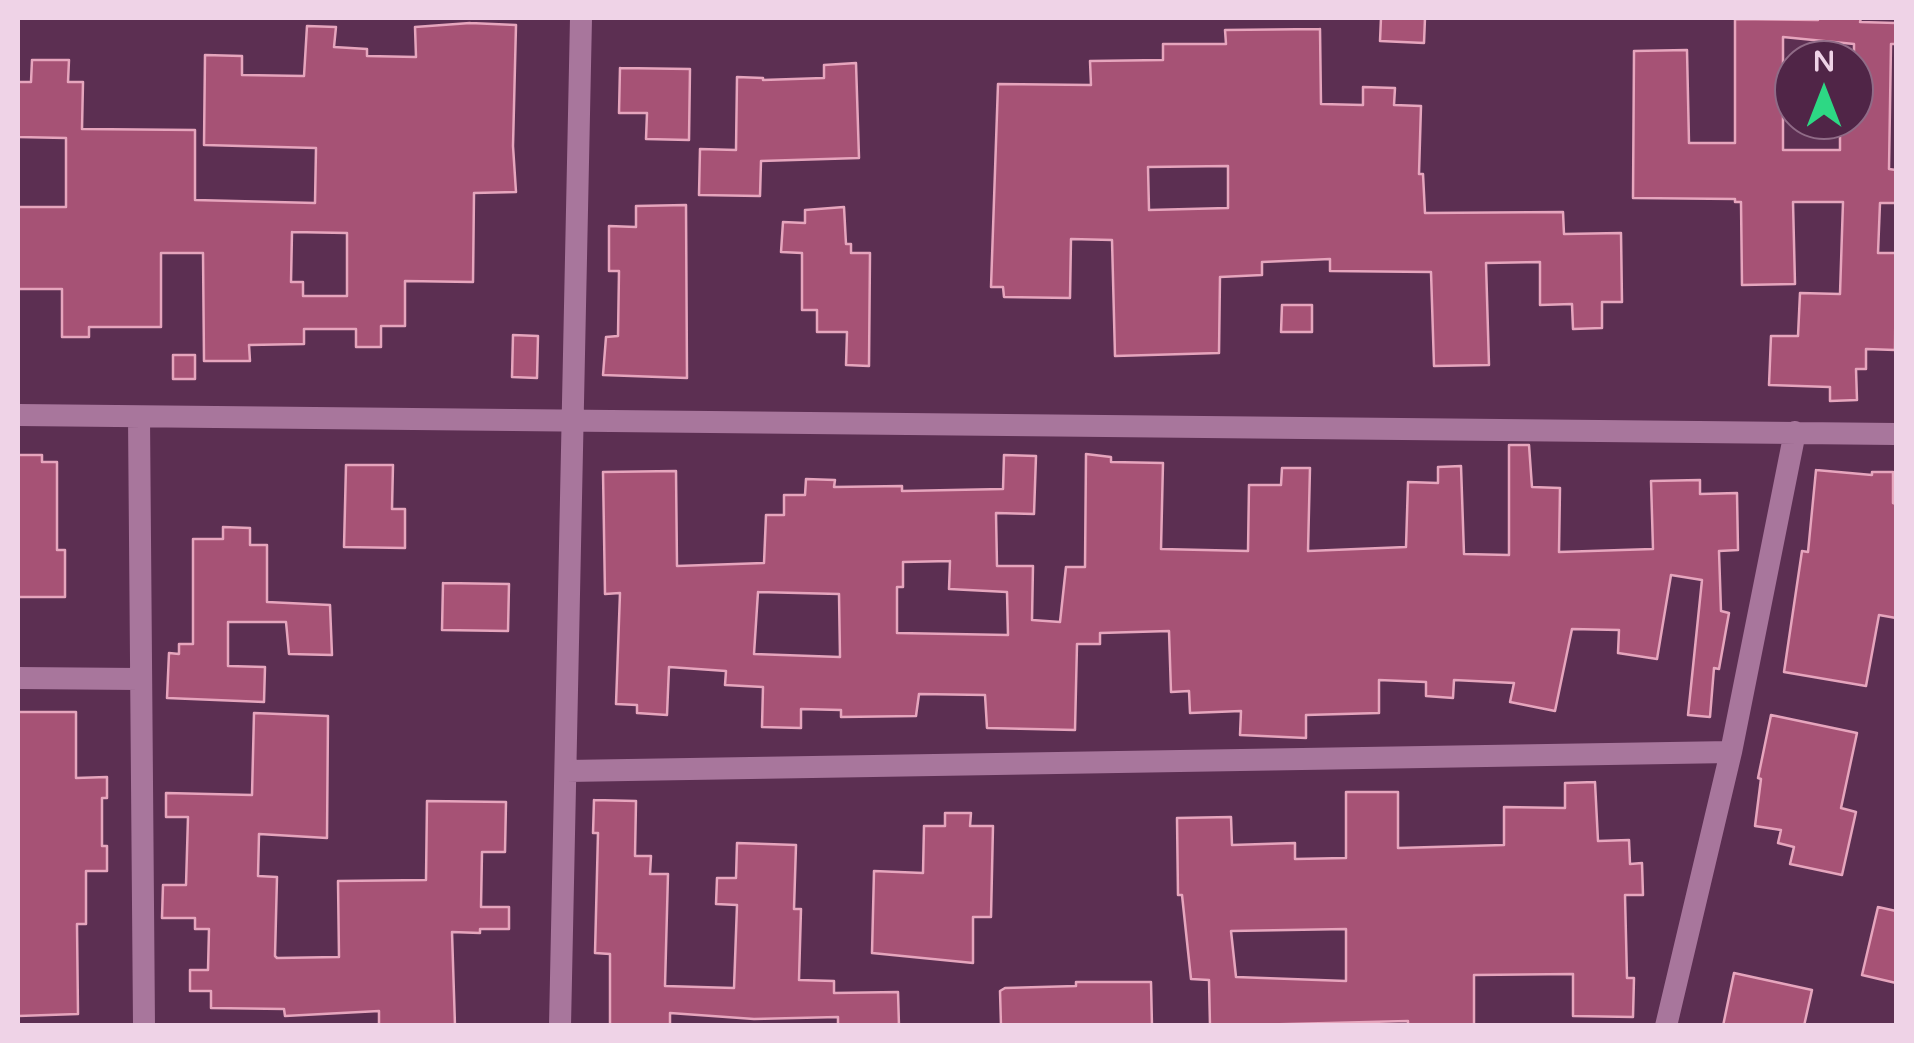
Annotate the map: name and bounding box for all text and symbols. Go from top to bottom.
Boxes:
north arrow [1774,40,1874,140]
text: N [1813,45,1835,79]

